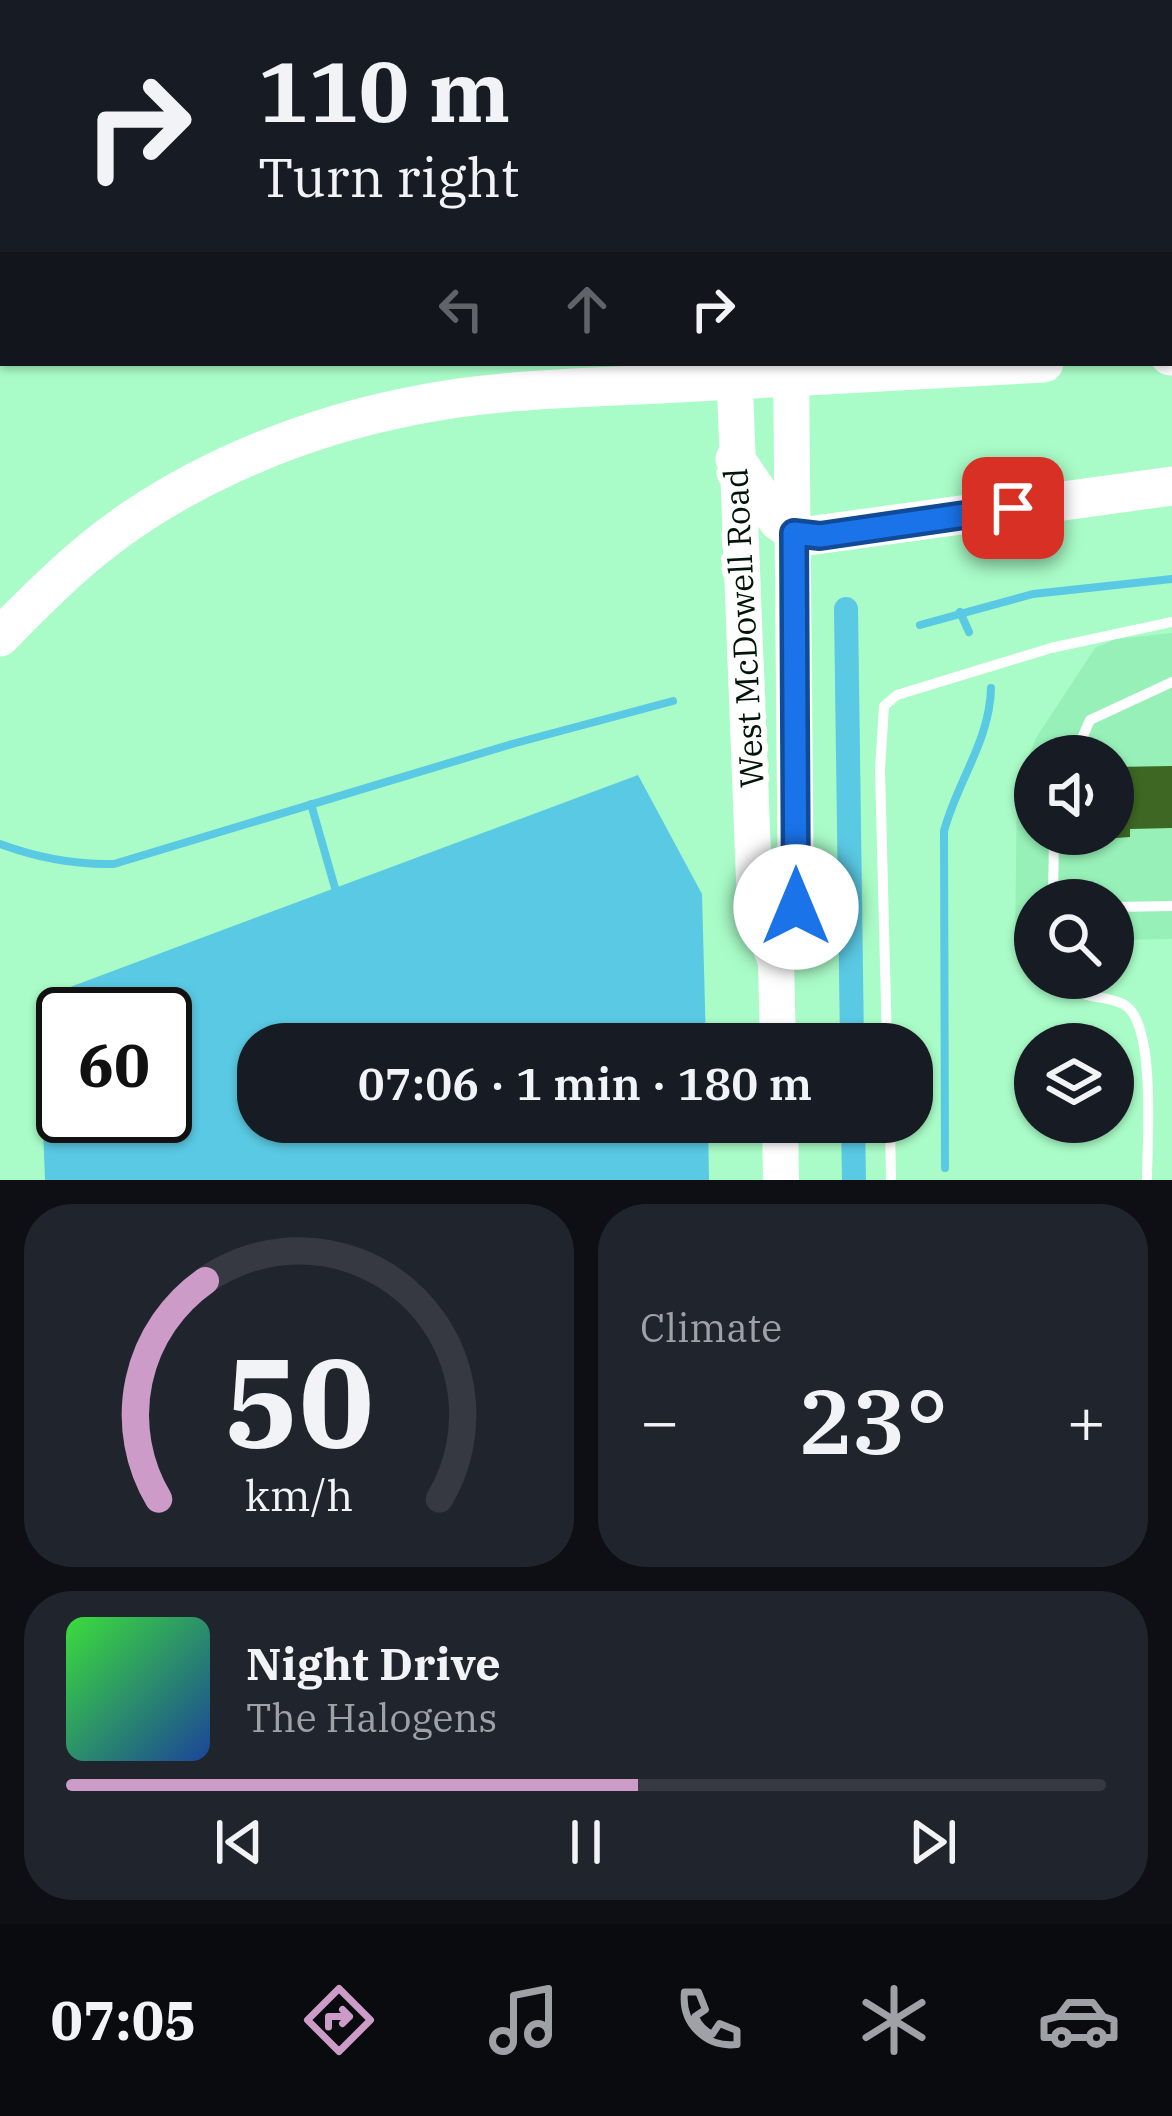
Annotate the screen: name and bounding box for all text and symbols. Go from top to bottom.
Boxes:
text: 110 m [258,36,510,145]
icon: right [60,48,216,204]
text: Turn right [258,142,520,212]
icon: left [428,276,494,342]
icon: ahead [554,276,620,342]
icon: right [680,276,746,342]
pin [962,457,1064,559]
street label: West McDowell Road [713,467,773,789]
icon: arrive [980,475,1046,541]
map controls [1014,735,1134,1143]
button: sound [1014,735,1134,855]
position arrow [733,844,859,970]
button: search [1014,879,1134,999]
speed limit sign: 60 [36,987,192,1143]
button: layers [1014,1023,1134,1143]
text: 07:06 · 1 min · 180 m [358,1054,812,1112]
text: Climate [640,1302,782,1353]
text: 50 [224,1320,374,1482]
text: 23° [798,1362,948,1479]
text: − [640,1377,680,1463]
text: + [1066,1377,1106,1463]
text: km/h [245,1466,353,1522]
text: Night Drive [246,1634,501,1692]
text: The Halogens [246,1692,497,1743]
icon: previous [206,1809,272,1875]
icon: pause [553,1809,619,1875]
icon: next [900,1809,966,1875]
icon: directions [297,1978,381,2062]
icon: music [482,1978,566,2062]
icon: phone [667,1978,751,2062]
icon: climate [852,1978,936,2062]
icon: car [1037,1978,1121,2062]
text: 07:05 [51,1985,196,2055]

